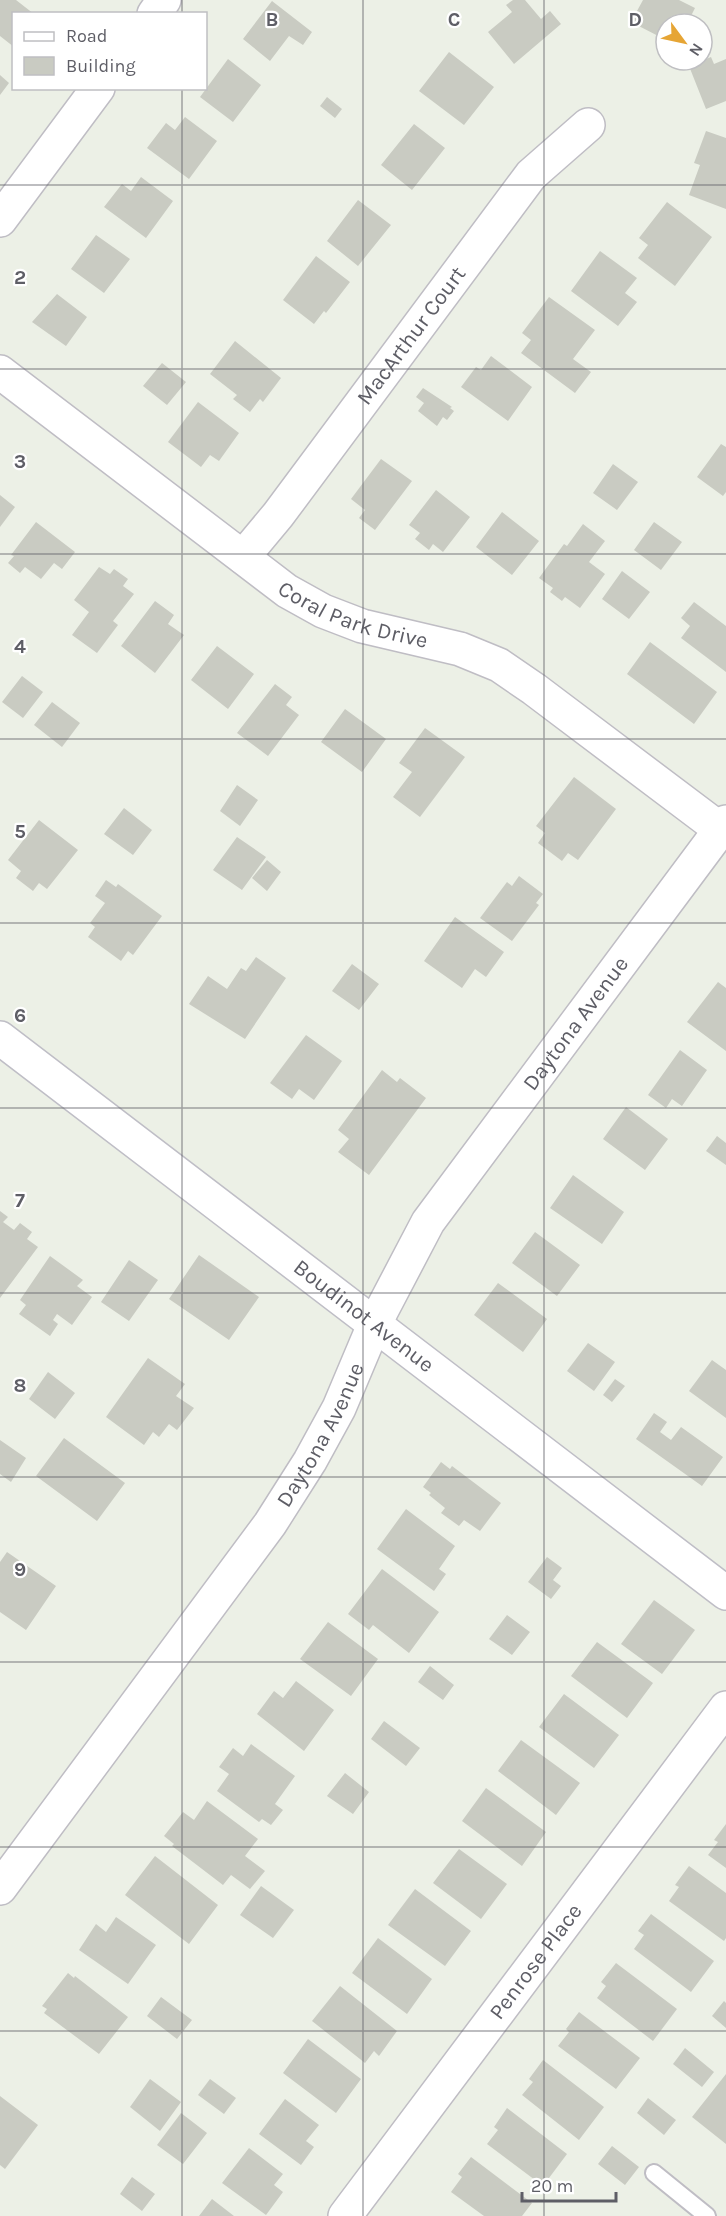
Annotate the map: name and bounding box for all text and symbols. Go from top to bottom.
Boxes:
text: B [266,8,278,31]
text: C [448,8,460,31]
text: D [628,8,642,31]
legend [12,12,207,90]
north arrow [654,12,714,72]
text: Road [66,25,107,47]
text: N [685,40,707,60]
text: Building [66,55,136,77]
street label: MacArthur Court [351,262,471,410]
text: 2 [14,266,26,289]
text: 3 [14,450,26,473]
street label: Coral Park Drive [273,576,430,654]
text: 4 [14,635,26,658]
text: 5 [14,820,26,843]
street label: Daytona Avenue [517,952,634,1096]
text: 6 [14,1004,26,1027]
text: 7 [15,1189,25,1212]
street label: Boudinot Avenue [288,1254,439,1378]
street label: Daytona Avenue [271,1359,370,1512]
text: 8 [14,1374,26,1397]
text: 9 [14,1558,26,1581]
street label: Penrose Place [484,1899,588,2025]
scale bar [522,2165,616,2203]
text: 20 m [531,2175,573,2197]

